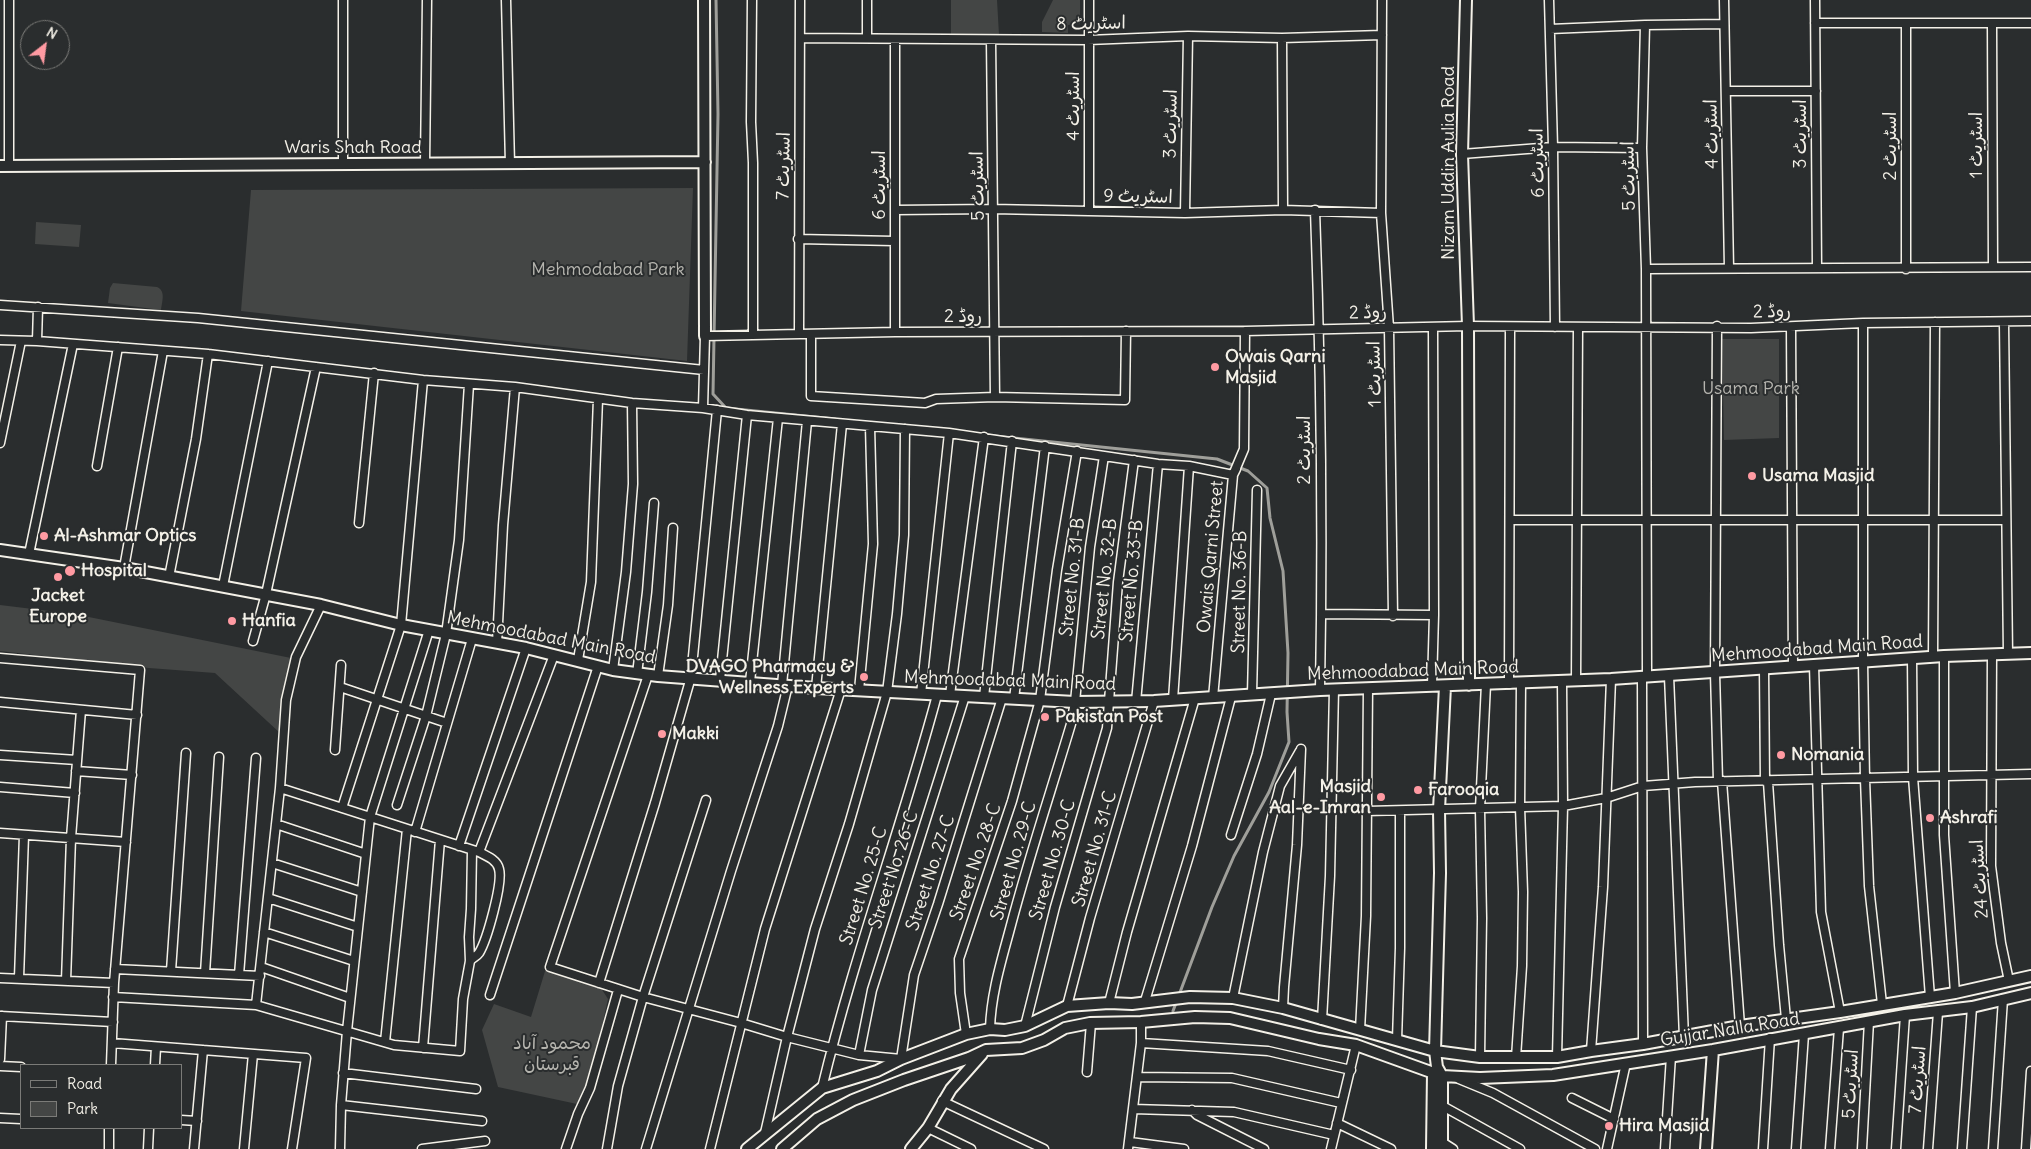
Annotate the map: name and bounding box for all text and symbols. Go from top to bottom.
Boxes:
street label: اسٹریٹ 8 [1056,13,1126,35]
north arrow [20,20,70,70]
text: N [43,23,61,43]
street label: Nizam Uddin Aulia Road [1438,66,1460,260]
street label: اسٹریٹ 4 [1063,71,1085,141]
street label: اسٹریٹ 3 [1160,89,1182,159]
street label: اسٹریٹ 4 [1701,99,1723,169]
street label: اسٹریٹ 3 [1790,99,1812,169]
street label: اسٹریٹ 2 [1880,111,1902,181]
street label: اسٹریٹ 1 [1966,112,1988,178]
street label: اسٹریٹ 6 [1527,128,1549,198]
street label: اسٹریٹ 7 [773,132,795,200]
street label: Waris Shah Road [284,137,422,159]
street label: اسٹریٹ 5 [1618,141,1640,211]
street label: اسٹریٹ 6 [869,150,891,220]
street label: اسٹریٹ 5 [967,151,989,221]
street label: اسٹریٹ 9 [1103,186,1173,208]
park label: Mehmodabad Park [531,259,685,281]
street label: روڈ 2 [1753,301,1791,323]
street label: روڈ 2 [1349,302,1387,324]
street label: روڈ 2 [944,306,982,328]
street label: اسٹریٹ 1 [1364,341,1386,407]
place label: Owais Qarni Masjid [1225,346,1326,388]
marker: Owais Qarni Masjid [1209,361,1221,373]
park label: Usama Park [1702,378,1800,400]
street label: اسٹریٹ 2 [1294,415,1316,485]
place label: Usama Masjid [1762,465,1874,487]
marker: Usama Masjid [1746,470,1758,482]
street label: Owais Qarni Street [1194,480,1228,634]
street label: Street No. 31-B [1056,517,1090,637]
street label: Street No. 32-B [1088,517,1122,641]
street label: Street No. 33-B [1116,519,1148,643]
place label: Al-Ashmar Optics [54,525,197,547]
marker: Al-Ashmar Optics [38,530,50,542]
street label: Street No. 36-B [1228,530,1252,654]
place label: Hospital [81,560,147,582]
marker: Hospital [63,564,77,578]
marker: Jacket Europe [52,571,64,583]
place label: Jacket Europe [29,585,87,628]
street label: Mehmoodabad Main Road [445,607,657,669]
place label: Hanfia [242,610,296,632]
marker: Hanfia [226,615,238,627]
street label: Mehmoodabad Main Road [1710,631,1924,667]
place label: DVAGO Pharmacy & Wellness Experts [686,656,854,699]
street label: Mehmoodabad Main Road [1307,657,1519,685]
street label: Mehmoodabad Main Road [904,667,1116,695]
marker: DVAGO Pharmacy & Wellness Experts [858,671,870,683]
place label: Pakistan Post [1055,706,1163,728]
marker: Pakistan Post [1039,711,1051,723]
place label: Makki [672,723,719,745]
marker: Makki [656,728,668,740]
place label: Nomania [1791,744,1864,766]
marker: Nomania [1775,749,1787,761]
place label: Masjid Aal-e-Imran [1269,776,1371,819]
place label: Farooqia [1428,779,1499,801]
marker: Farooqia [1412,784,1424,796]
street label: Street No. 31-C [1068,789,1122,909]
marker: Masjid Aal-e-Imran [1375,791,1387,803]
street label: Street No. 30-C [1025,797,1081,923]
street label: Street No. 29-C [987,799,1041,923]
street label: Street No. 28-C [946,801,1006,923]
place label: Ashrafi [1940,807,1997,829]
street label: Street No. 26-C [865,808,923,932]
street label: Street No. 27-C [902,812,960,934]
marker: Ashrafi [1924,812,1936,824]
street label: Street No. 25-C [836,824,892,948]
street label: اسٹریٹ 24 [1966,839,1994,919]
street label: Gujjar Nalla Road [1659,1008,1801,1052]
park label: محمود آباد قبرستان [513,1033,591,1076]
street label: اسٹریٹ 7 [1905,1045,1931,1115]
street label: اسٹریٹ 5 [1838,1049,1864,1119]
legend [20,1064,182,1129]
text: Road [67,1074,102,1093]
text: Park [67,1099,98,1118]
place label: Hira Masjid [1619,1115,1709,1137]
marker: Hira Masjid [1603,1120,1615,1132]

